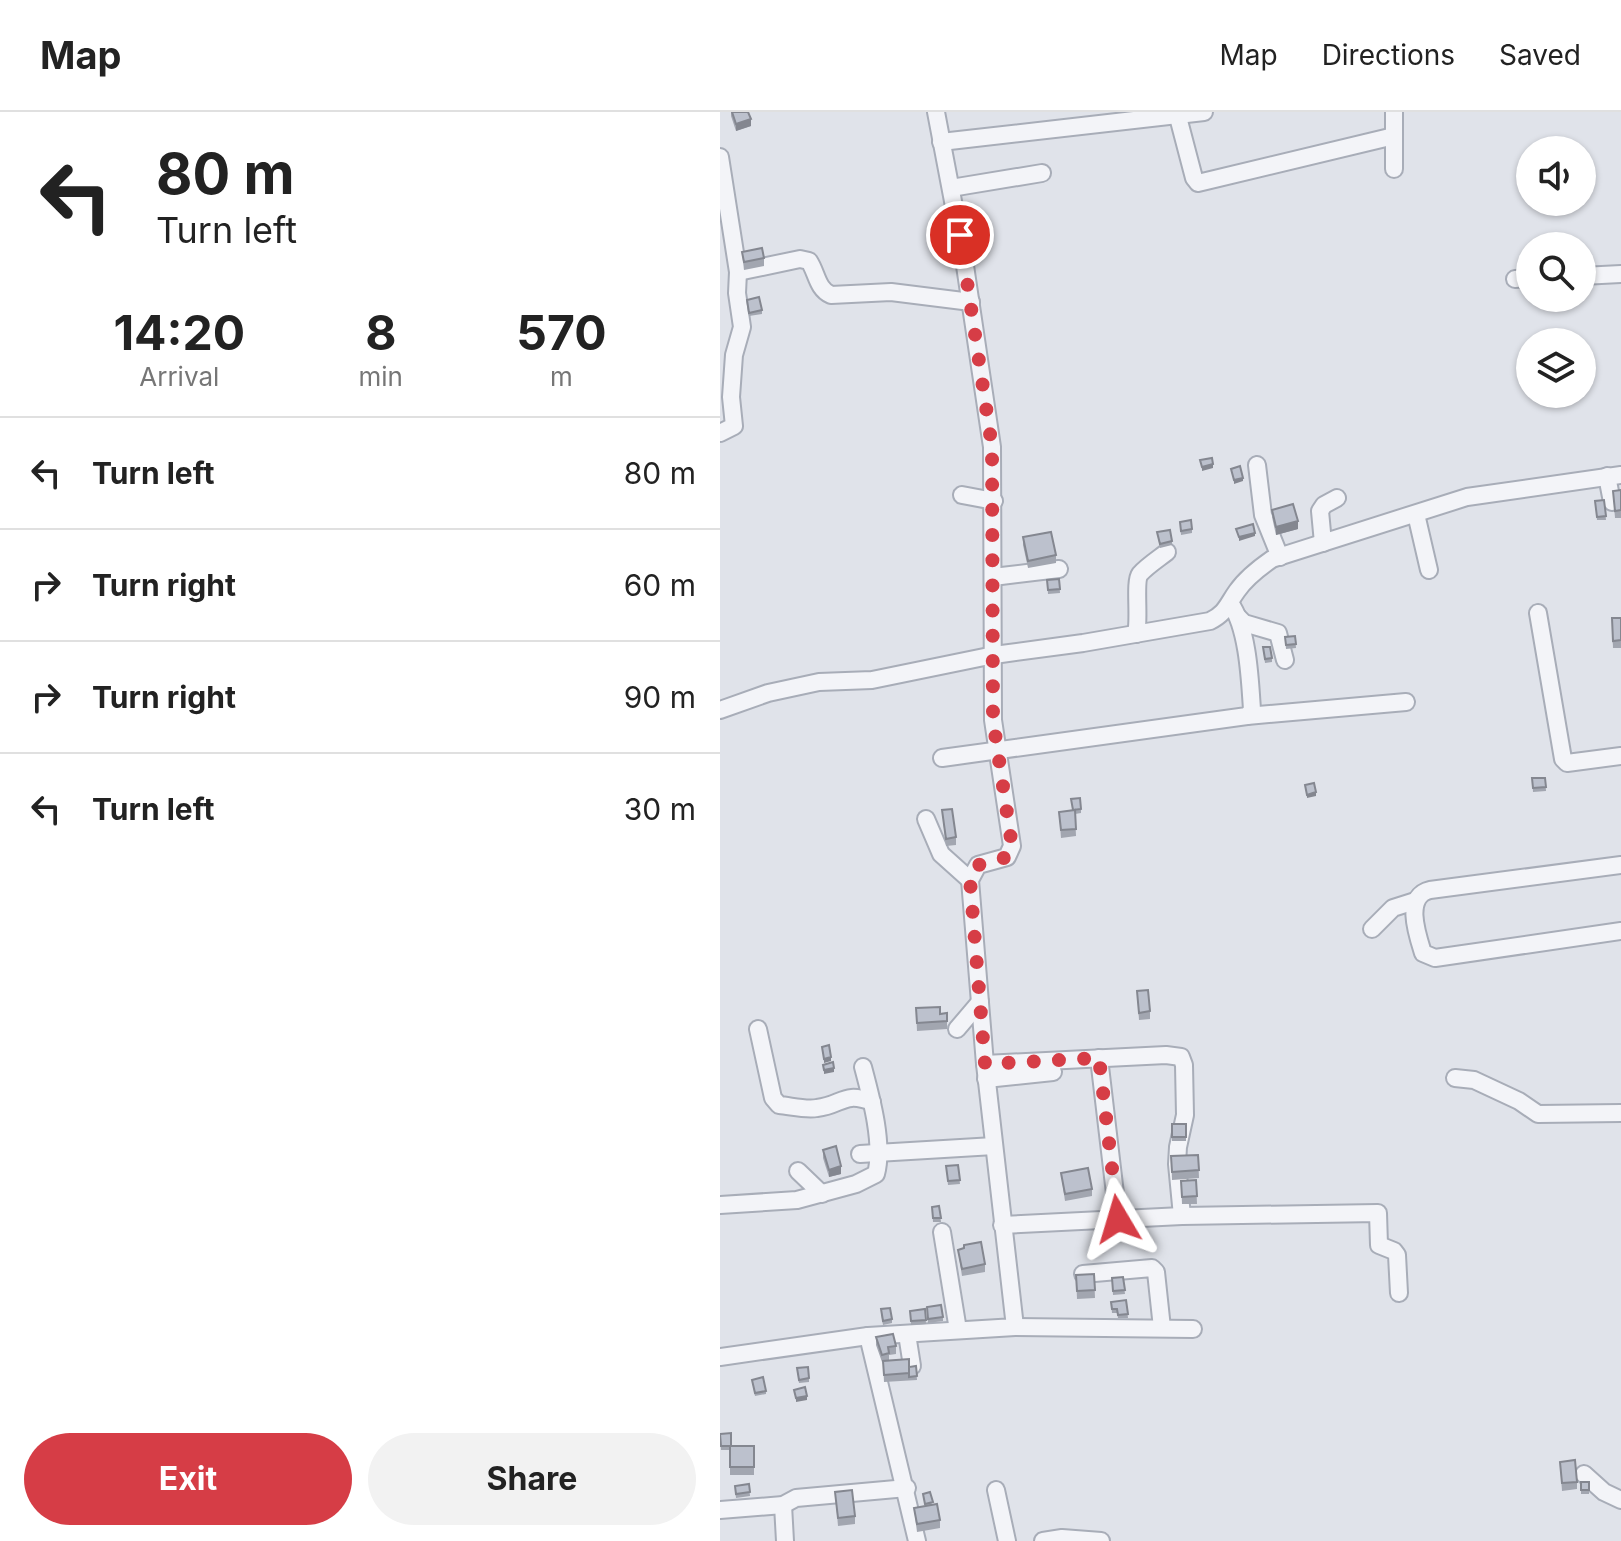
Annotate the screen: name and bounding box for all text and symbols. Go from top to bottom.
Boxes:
text: Map [40,32,121,78]
text: Map [1219,38,1278,72]
text: Directions [1322,38,1455,72]
text: Saved [1499,38,1581,72]
map controls [1516,136,1596,408]
button: sound [1516,136,1596,216]
text: 80 m [156,140,295,208]
icon: left [24,144,128,248]
pin [926,201,994,269]
text: Turn left [156,208,297,252]
icon: arrive [938,213,982,257]
button: search [1516,232,1596,312]
text: 14:20 [113,303,245,362]
text: 8 [365,303,396,362]
text: 570 [516,303,607,362]
button: layers [1516,328,1596,408]
text: Arrival [139,361,219,392]
text: min [359,361,403,392]
text: m [550,361,573,392]
icon: left [24,451,68,495]
text: Turn left [92,455,214,491]
text: 80 m [624,455,696,491]
icon: right [24,563,68,607]
text: Turn right [92,567,236,603]
text: 60 m [624,567,696,603]
icon: right [24,675,68,719]
text: Turn right [92,679,236,715]
text: 90 m [624,679,696,715]
icon: left [24,787,68,831]
text: Turn left [92,791,214,827]
text: 30 m [624,791,696,827]
position arrow [1076,1177,1160,1261]
button: Exit [24,1433,352,1525]
button: Share [368,1433,696,1525]

